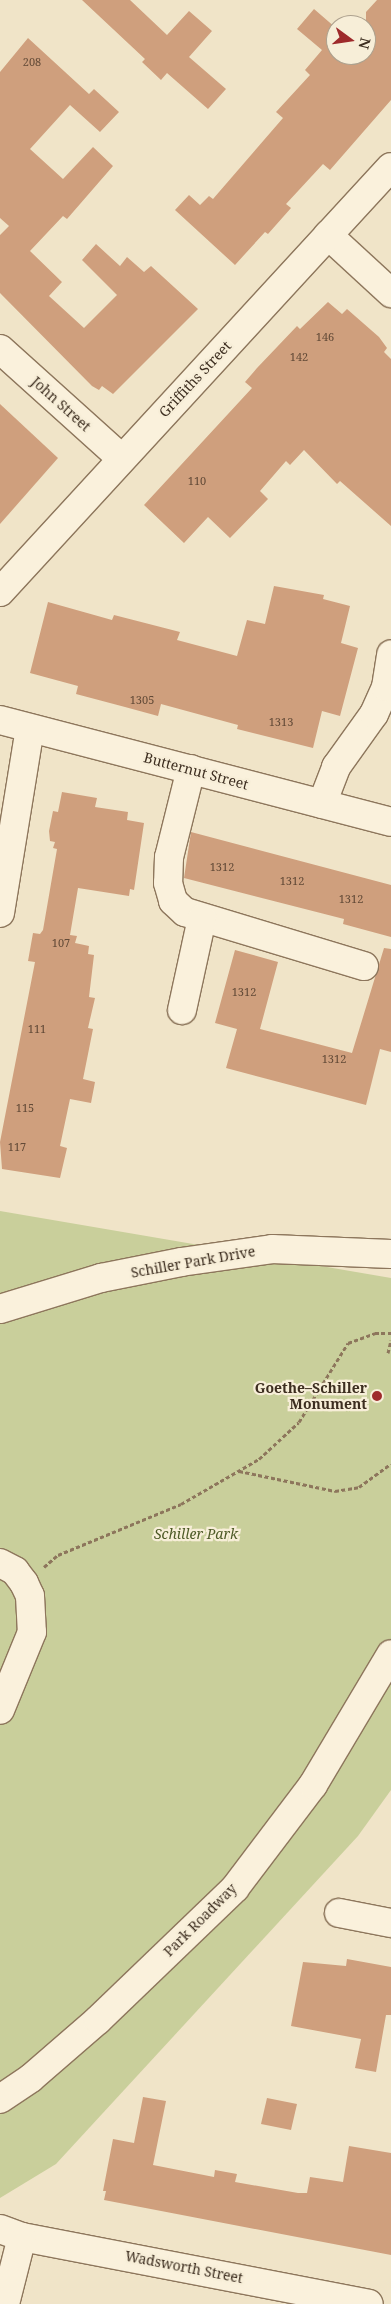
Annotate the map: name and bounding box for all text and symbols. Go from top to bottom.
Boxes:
north arrow [326,15,376,65]
text: N [355,36,376,51]
house number: 208 [23,55,41,69]
house number: 146 [316,330,334,344]
street label: Griffiths Street [155,337,235,421]
house number: 142 [290,350,308,364]
street label: John Street [28,373,94,435]
house number: 110 [188,474,206,488]
house number: 1305 [130,693,154,707]
house number: 1313 [269,715,293,729]
street label: Butternut Street [142,749,250,793]
house number: 1312 [210,860,234,874]
house number: 1312 [280,874,304,888]
house number: 1312 [339,892,363,906]
house number: 107 [52,936,70,950]
house number: 1312 [232,985,256,999]
house number: 111 [28,1022,46,1036]
house number: 1312 [322,1052,346,1066]
house number: 115 [16,1101,34,1115]
house number: 117 [8,1140,26,1154]
street label: Schiller Park Drive [130,1243,256,1281]
place label: Goethe–Schiller Monument [255,1380,367,1412]
marker: Goethe–Schiller Monument [371,1390,383,1402]
park label: Schiller Park [154,1526,238,1542]
street label: Park Roadway [160,1880,240,1960]
street label: Wadsworth Street [124,2247,244,2287]

